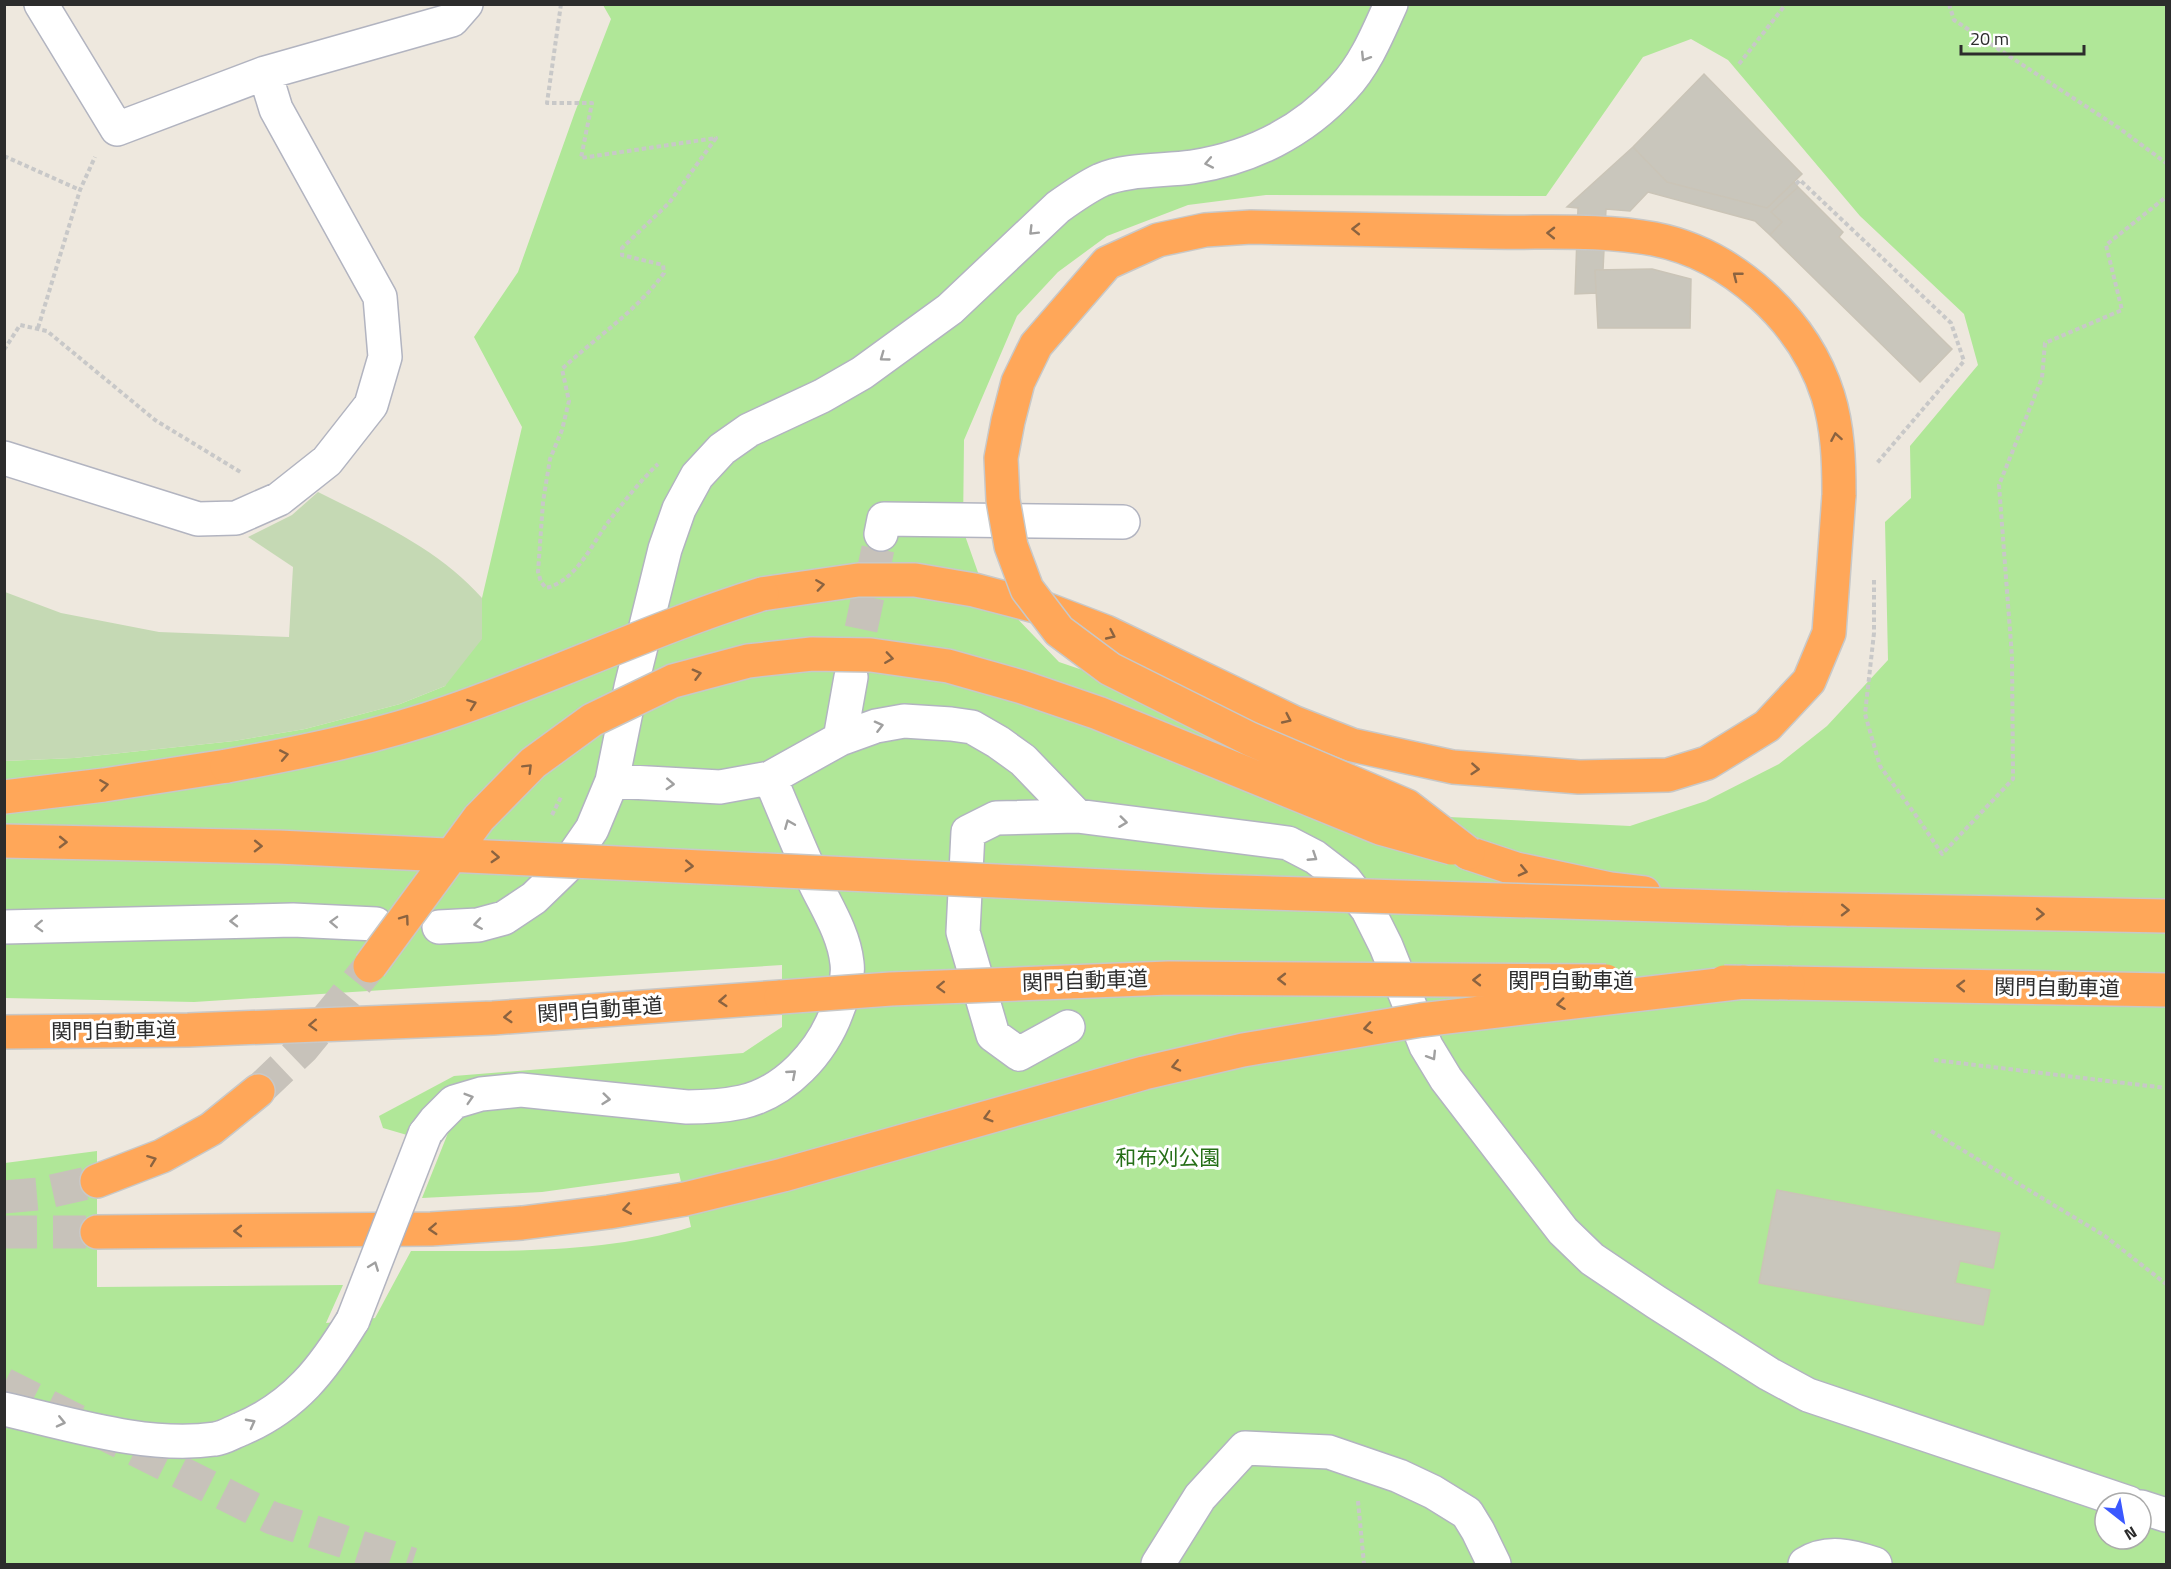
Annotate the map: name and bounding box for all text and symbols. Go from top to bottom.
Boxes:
scale bar [1961,18,2084,56]
text: 20 m [1970,25,2009,52]
one-way arrow [1360,51,1372,61]
one-way arrow [1204,156,1214,169]
one-way arrow [1352,223,1361,235]
one-way arrow [1030,224,1041,235]
one-way arrow [1546,227,1555,239]
one-way arrow [1733,272,1744,283]
one-way arrow [880,350,891,361]
one-way arrow [1830,432,1843,442]
one-way arrow [815,580,825,592]
one-way arrow [1105,627,1116,639]
one-way arrow [885,651,894,663]
one-way arrow [691,669,701,682]
one-way arrow [466,699,477,711]
one-way arrow [1281,712,1292,724]
one-way arrow [874,720,884,733]
one-way arrow [279,749,289,762]
one-way arrow [1470,762,1479,775]
one-way arrow [521,764,531,775]
one-way arrow [666,778,675,791]
one-way arrow [100,779,109,792]
one-way arrow [1119,815,1128,827]
one-way arrow [784,820,796,831]
one-way arrow [58,836,67,848]
one-way arrow [253,840,262,852]
one-way arrow [490,850,499,863]
one-way arrow [1306,850,1317,861]
one-way arrow [685,860,694,873]
one-way arrow [1518,863,1528,876]
one-way arrow [1841,904,1850,916]
one-way arrow [2036,907,2045,920]
one-way arrow [397,914,408,925]
one-way arrow [230,915,239,928]
one-way arrow [330,915,339,928]
one-way arrow [473,917,483,930]
one-way arrow [35,920,44,932]
street label: 関門自動車道 [1021,962,1148,998]
street label: 関門自動車道 [1508,964,1634,996]
street label: 関門自動車道 [1994,970,2120,1004]
one-way arrow [1278,973,1287,985]
one-way arrow [1473,974,1482,986]
one-way arrow [1957,980,1966,992]
one-way arrow [936,981,945,994]
street label: 関門自動車道 [536,989,664,1029]
one-way arrow [719,994,728,1007]
one-way arrow [1557,997,1566,1010]
one-way arrow [503,1010,512,1023]
street label: 関門自動車道 [51,1013,177,1047]
one-way arrow [308,1019,317,1031]
one-way arrow [1363,1022,1372,1034]
one-way arrow [1425,1050,1437,1060]
one-way arrow [1172,1058,1182,1071]
one-way arrow [785,1070,796,1081]
one-way arrow [601,1092,610,1105]
one-way arrow [463,1093,474,1105]
one-way arrow [983,1110,994,1122]
park label: 和布刈公園 [1116,1141,1221,1173]
one-way arrow [146,1155,157,1167]
one-way arrow [623,1202,633,1215]
one-way arrow [429,1222,438,1235]
one-way arrow [234,1225,243,1237]
one-way arrow [367,1261,379,1272]
one-way arrow [56,1415,66,1428]
one-way arrow [245,1419,255,1430]
north arrow [2093,1491,2153,1551]
text: N [2120,1521,2142,1547]

